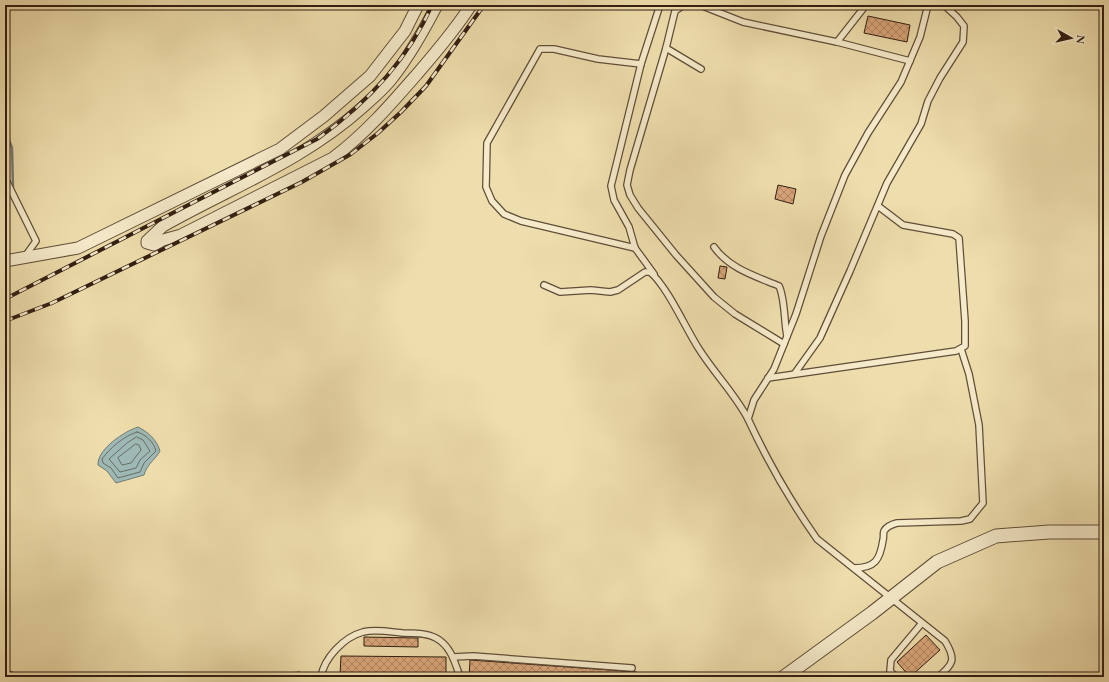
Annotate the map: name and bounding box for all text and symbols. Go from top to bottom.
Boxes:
north arrow [1051,18,1091,58]
text: N [1073,34,1088,45]

